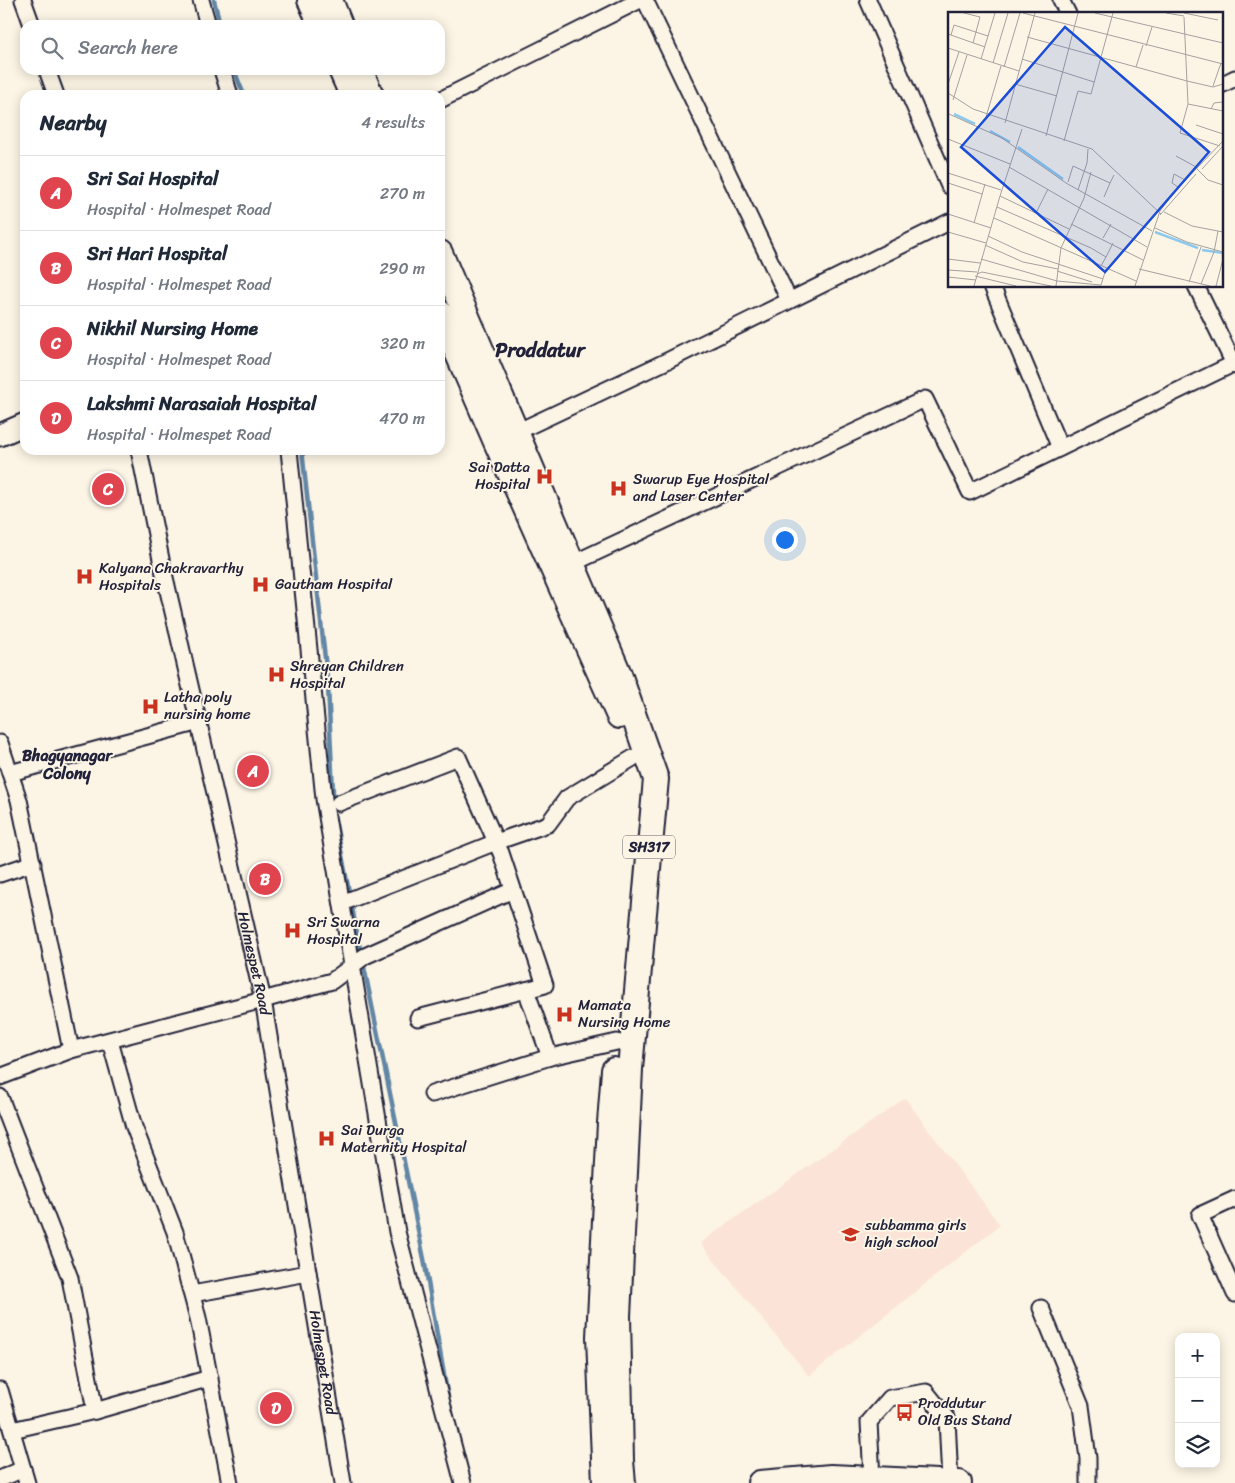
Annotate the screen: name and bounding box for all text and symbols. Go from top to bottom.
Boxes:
inset map [948,12,1222,288]
search box [20,20,445,75]
text: Search here [78,31,178,64]
icon: search [38,34,66,62]
text: Nearby [40,104,106,142]
text: 4 results [361,108,425,137]
text: Sri Sai Hospital [87,162,218,195]
text: A [51,179,61,208]
text: 270 m [380,179,425,208]
text: Hospital · Holmespet Road [87,195,271,224]
text: Sri Hari Hospital [87,237,227,270]
text: B [51,254,61,283]
text: 290 m [379,254,425,283]
text: Hospital · Holmespet Road [87,270,271,299]
text: Nikhil Nursing Home [87,312,258,345]
text: C [51,329,61,358]
text: 320 m [380,329,425,358]
district label: Proddatur [495,333,586,368]
text: Hospital · Holmespet Road [87,345,271,374]
text: Lakshmi Narasaiah Hospital [87,387,316,420]
text: D [51,404,61,433]
text: 470 m [379,404,425,433]
text: Hospital · Holmespet Road [87,420,271,449]
place label: Sai Datta Hospital [469,454,531,497]
hospital icon: Sai Datta Hospital [534,466,554,486]
place label: Swarup Eye Hospital and Laser Center [633,466,770,509]
pin: C [92,470,124,508]
hospital icon: Swarup Eye Hospital and Laser Center [609,478,629,498]
your location [772,527,798,553]
place label: Kalyana Chakravarthy Hospitals [99,555,244,598]
hospital icon: Kalyana Chakravarthy Hospitals [75,567,95,587]
place label: Gautham Hospital [275,571,393,597]
hospital icon: Gautham Hospital [251,574,271,594]
place label: Shreyan Children Hospital [290,653,404,696]
hospital icon: Shreyan Children Hospital [266,665,286,685]
place label: Latha poly nursing home [164,684,251,727]
hospital icon: Latha poly nursing home [140,696,160,716]
district label: Bhagyanagar Colony [22,741,114,788]
pin: A [237,752,269,790]
road number: SH317 [623,836,675,859]
pin: B [249,860,281,898]
street label: Holmespet Road [230,909,278,1018]
place label: Sri Swarna Hospital [307,909,380,952]
hospital icon: Sri Swarna Hospital [283,921,303,941]
place label: Mamata Nursing Home [578,992,671,1035]
hospital icon: Mamata Nursing Home [554,1004,574,1024]
place label: Sai Durga Maternity Hospital [341,1117,467,1160]
hospital icon: Sai Durga Maternity Hospital [317,1129,337,1149]
place label: subbamma girls high school [864,1212,967,1255]
school or university icon: subbamma girls high school [841,1224,861,1244]
street label: Holmespet Road [302,1308,345,1418]
map controls [1175,1333,1220,1468]
button: + [1175,1333,1220,1378]
button: − [1175,1378,1220,1423]
pin: D [260,1389,292,1427]
place label: Proddutur Old Bus Stand [918,1390,1012,1433]
bus stop icon: Proddutur Old Bus Stand [894,1402,914,1422]
button: layers [1175,1423,1220,1468]

